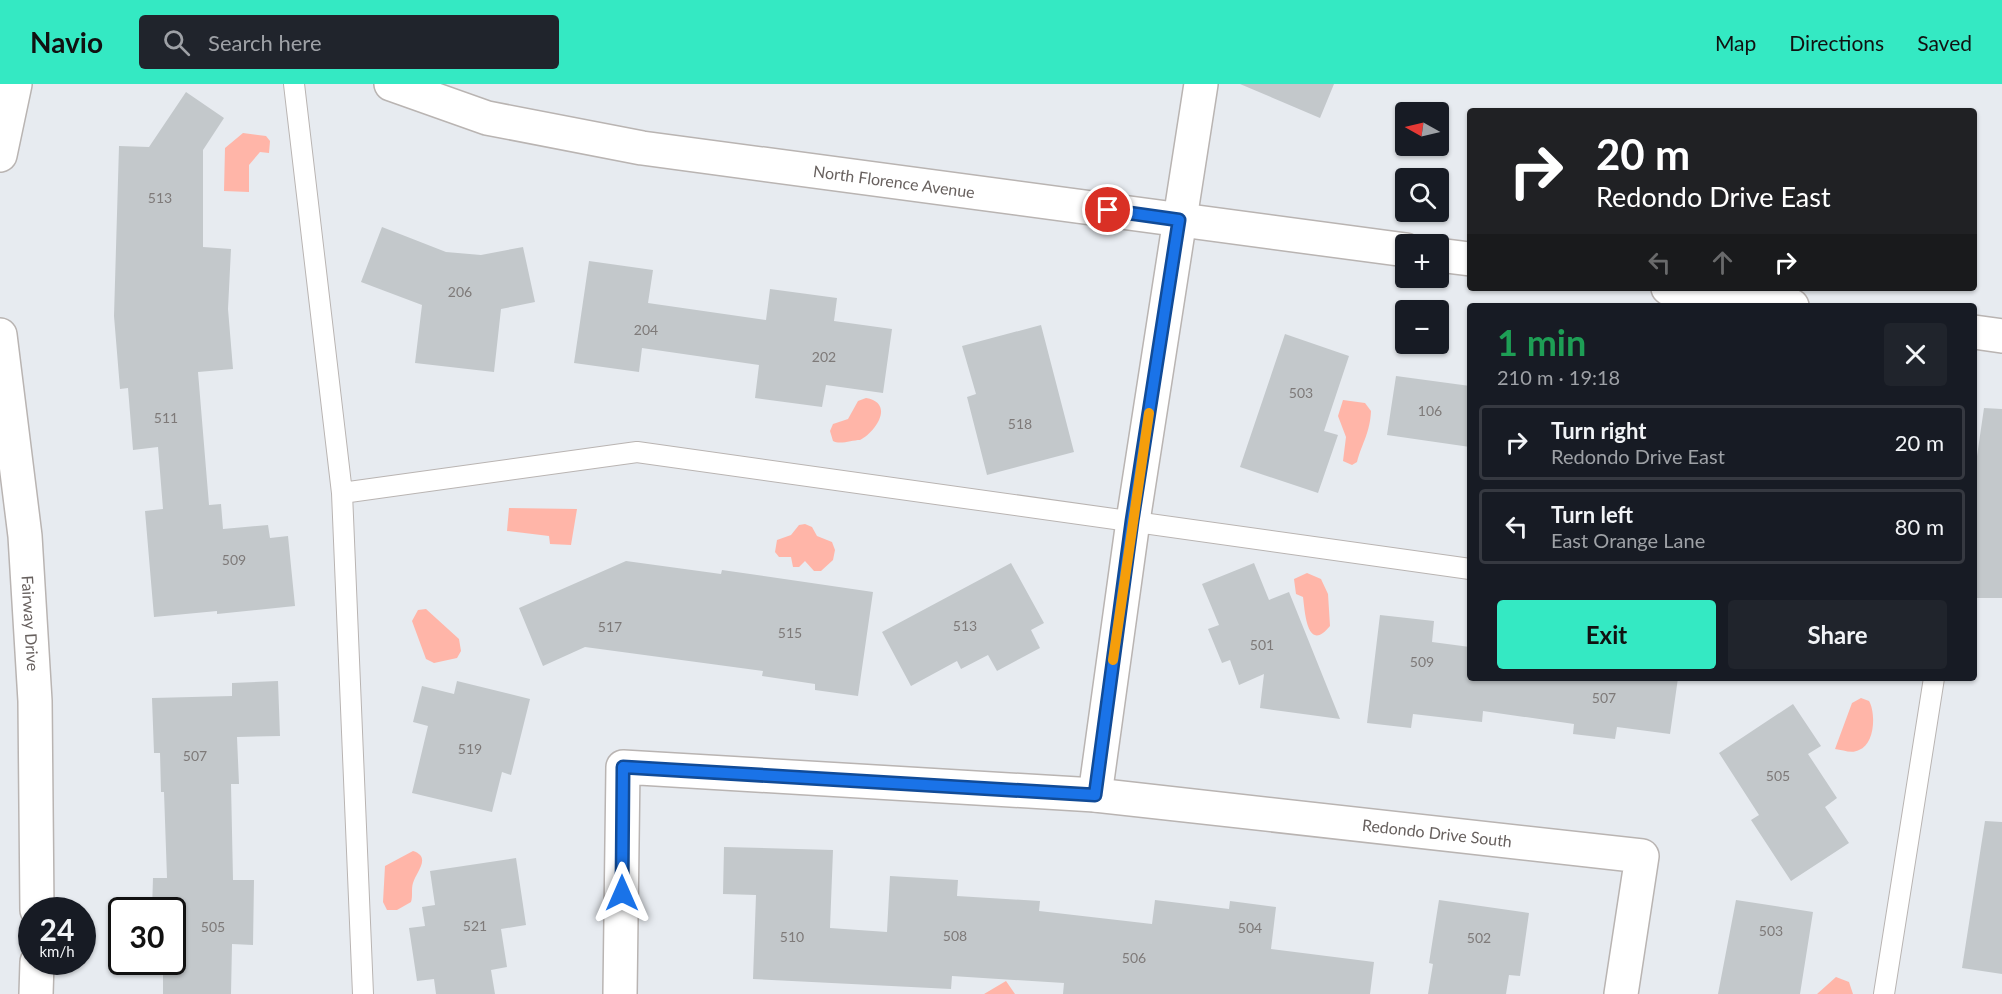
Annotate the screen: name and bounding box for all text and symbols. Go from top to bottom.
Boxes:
search box [139,15,559,69]
text: Navio [30,25,103,59]
icon: search [160,26,193,59]
text: Search here [208,29,322,56]
text: Map [1715,30,1756,55]
text: Directions [1789,30,1884,55]
text: Saved [1917,30,1972,55]
north arrow [1395,102,1449,156]
map controls [1395,102,1449,354]
text: 20 m [1596,129,1690,179]
icon: right [1497,132,1575,210]
street label: North Florence Avenue [812,161,976,201]
button: search [1395,168,1449,222]
text: Redondo Drive East [1596,180,1831,213]
pin [1082,184,1133,235]
house number: 513 [148,189,172,206]
icon: arrive [1091,193,1124,226]
button: + [1395,234,1449,288]
icon: left [1643,246,1676,279]
icon: ahead [1706,246,1739,279]
icon: right [1769,246,1802,279]
house number: 206 [448,283,472,300]
button: − [1395,300,1449,354]
text: 1 min [1497,320,1586,364]
house number: 204 [634,321,658,338]
button: close [1884,323,1947,386]
house number: 202 [812,348,836,365]
text: 210 m · 19:18 [1497,365,1620,389]
house number: 503 [1289,384,1313,401]
house number: 106 [1418,402,1442,419]
house number: 511 [154,409,178,426]
house number: 518 [1008,415,1032,432]
text: Turn right [1551,417,1646,444]
icon: right [1500,426,1533,459]
text: 20 m [1895,429,1944,456]
text: Redondo Drive East [1551,444,1725,468]
text: Turn left [1551,501,1633,528]
icon: left [1500,510,1533,543]
text: 80 m [1895,513,1944,540]
text: East Orange Lane [1551,528,1705,552]
house number: 509 [222,551,246,568]
street label: Fairway Drive [18,575,43,672]
button: Exit [1497,600,1716,669]
button: Share [1728,600,1947,669]
house number: 513 [953,617,977,634]
house number: 517 [598,618,622,635]
house number: 515 [778,624,802,641]
house number: 501 [1250,636,1274,653]
house number: 509 [1410,653,1434,670]
house number: 507 [1592,689,1616,706]
house number: 519 [458,740,482,757]
house number: 507 [183,747,207,764]
house number: 505 [1766,767,1790,784]
street label: Redondo Drive South [1361,815,1513,850]
position arrow [590,861,654,925]
speed limit sign: 30 [108,897,186,975]
text: 24 [40,911,74,947]
house number: 521 [463,917,487,934]
house number: 505 [201,918,225,935]
house number: 504 [1238,919,1262,936]
house number: 503 [1759,922,1783,939]
house number: 508 [943,927,967,944]
house number: 510 [780,928,804,945]
house number: 502 [1467,929,1491,946]
text: km/h [39,942,75,960]
house number: 506 [1122,949,1146,966]

